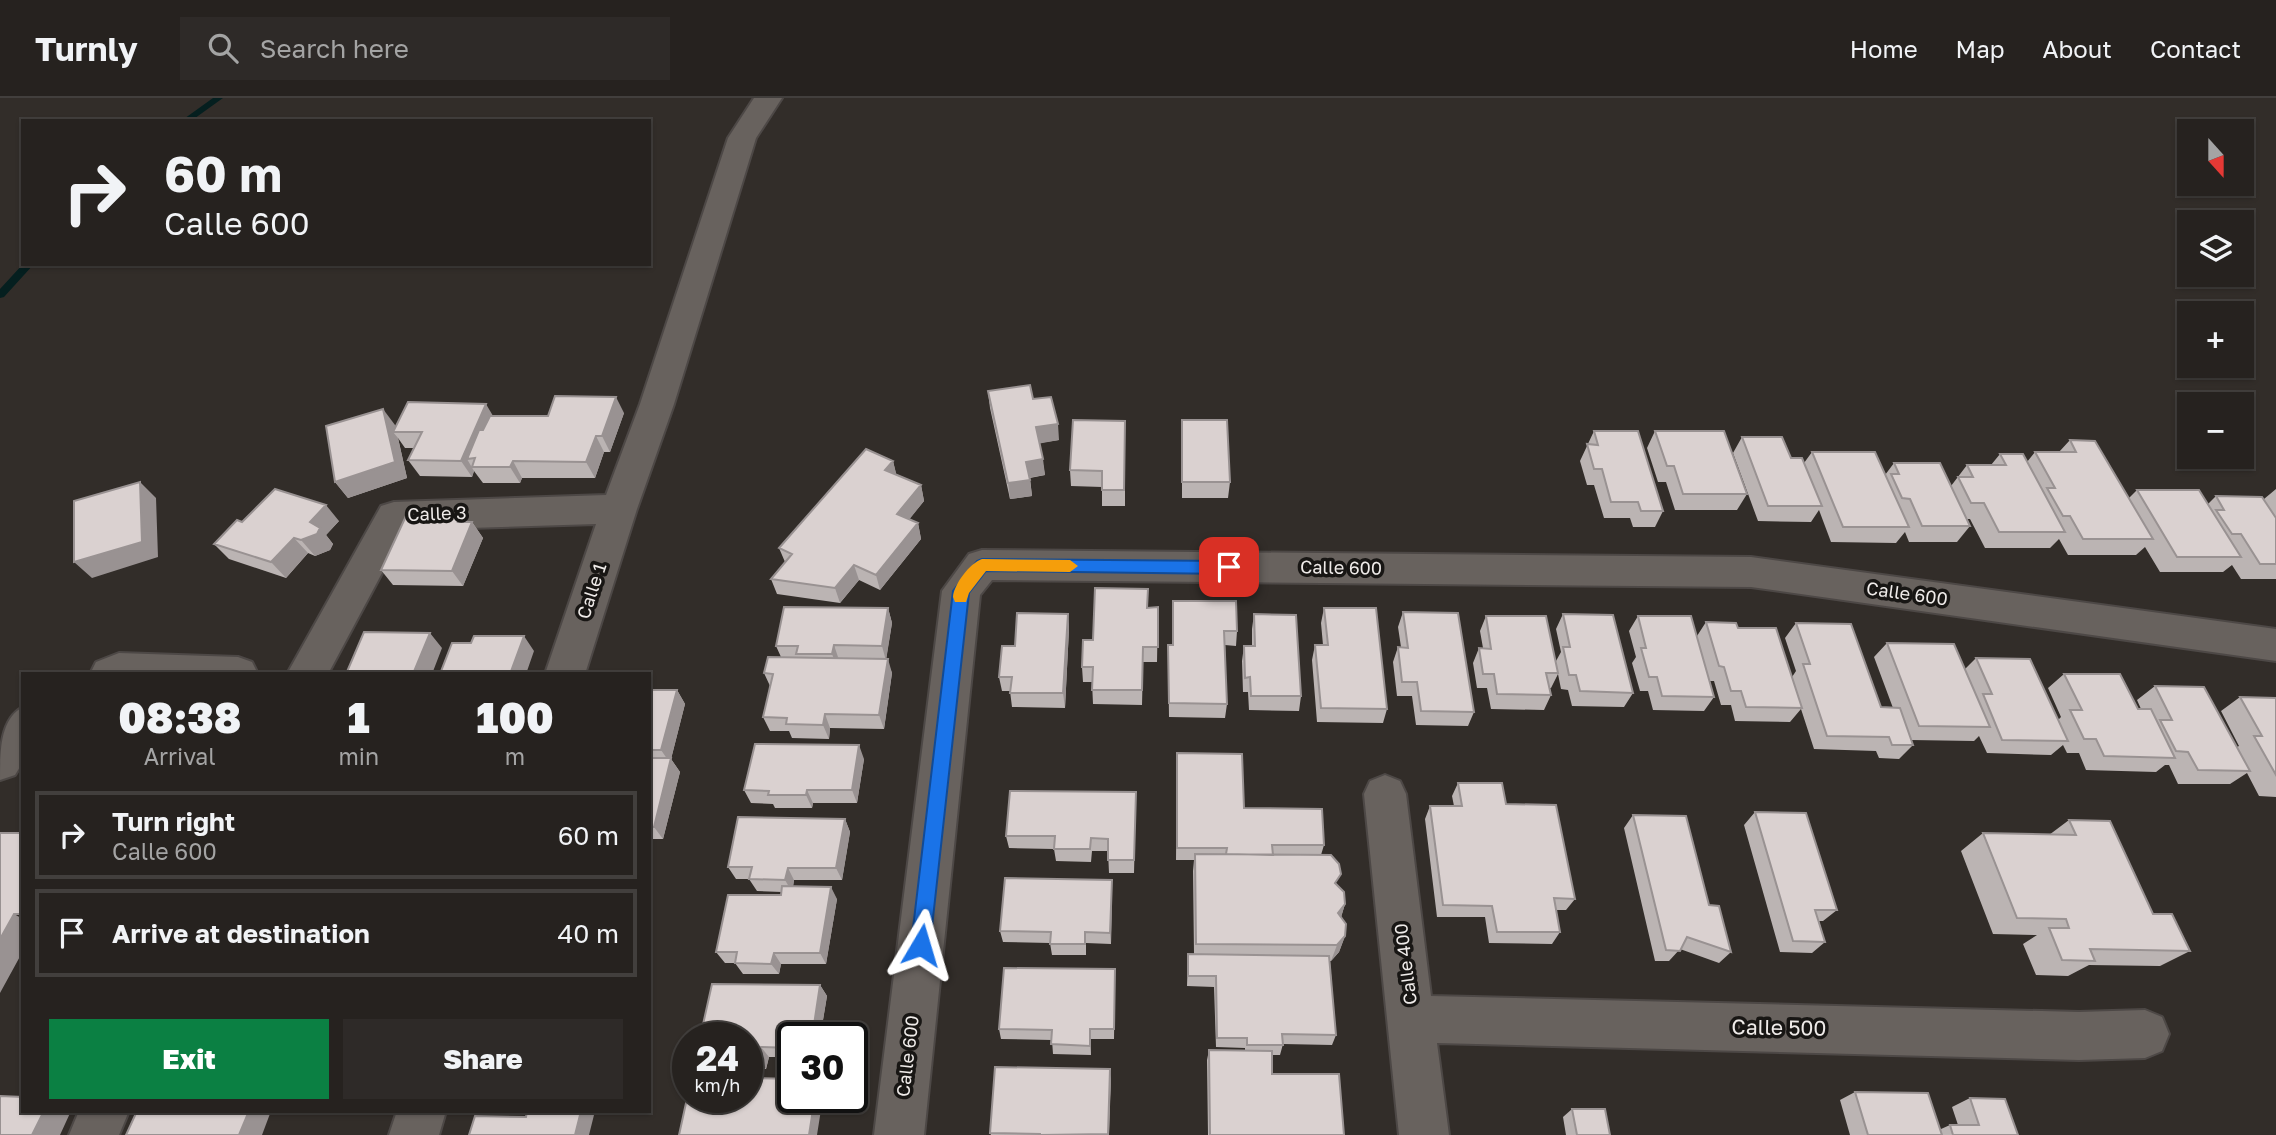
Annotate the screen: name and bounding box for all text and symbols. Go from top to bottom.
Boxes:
search box [180,17,670,80]
text: Turnly [35,29,138,68]
icon: search [204,29,242,67]
text: Search here [260,33,409,64]
text: Home [1850,34,1918,63]
text: Map [1956,34,2005,63]
text: About [2043,34,2112,63]
text: Contact [2150,34,2241,63]
north arrow [2177,119,2254,196]
map controls [2177,119,2254,469]
text: 60 m [164,144,282,203]
icon: right [49,147,140,238]
text: Calle 600 [164,204,310,242]
button: layers [2177,210,2254,287]
button: + [2177,301,2254,378]
button: − [2177,392,2254,469]
street label: Calle 3 [407,501,467,525]
pin [1199,537,1259,597]
icon: arrive [1210,548,1248,586]
street label: Calle 600 [1300,555,1382,579]
street label: Calle 1 [572,560,610,621]
street label: Calle 600 [1865,576,1949,610]
text: 08:38 [118,692,241,742]
text: 1 [348,692,370,742]
text: 100 [476,692,554,742]
text: Arrival [144,742,216,770]
text: min [338,742,379,770]
text: m [505,742,525,770]
text: Turn right [112,806,235,837]
icon: right [53,816,91,854]
text: 60 m [558,820,619,851]
text: Calle 600 [112,837,217,865]
position arrow [884,908,958,982]
icon: arrive [53,914,91,952]
text: Arrive at destination [112,918,370,949]
text: 40 m [558,918,619,949]
street label: Calle 400 [1389,922,1421,1006]
street label: Calle 500 [1731,1013,1827,1041]
street label: Calle 600 [891,1014,923,1098]
button: Exit [49,1019,329,1099]
button: Share [343,1019,623,1099]
speed limit sign: 30 [777,1022,868,1113]
text: 24 [696,1037,739,1079]
text: km/h [695,1074,740,1096]

